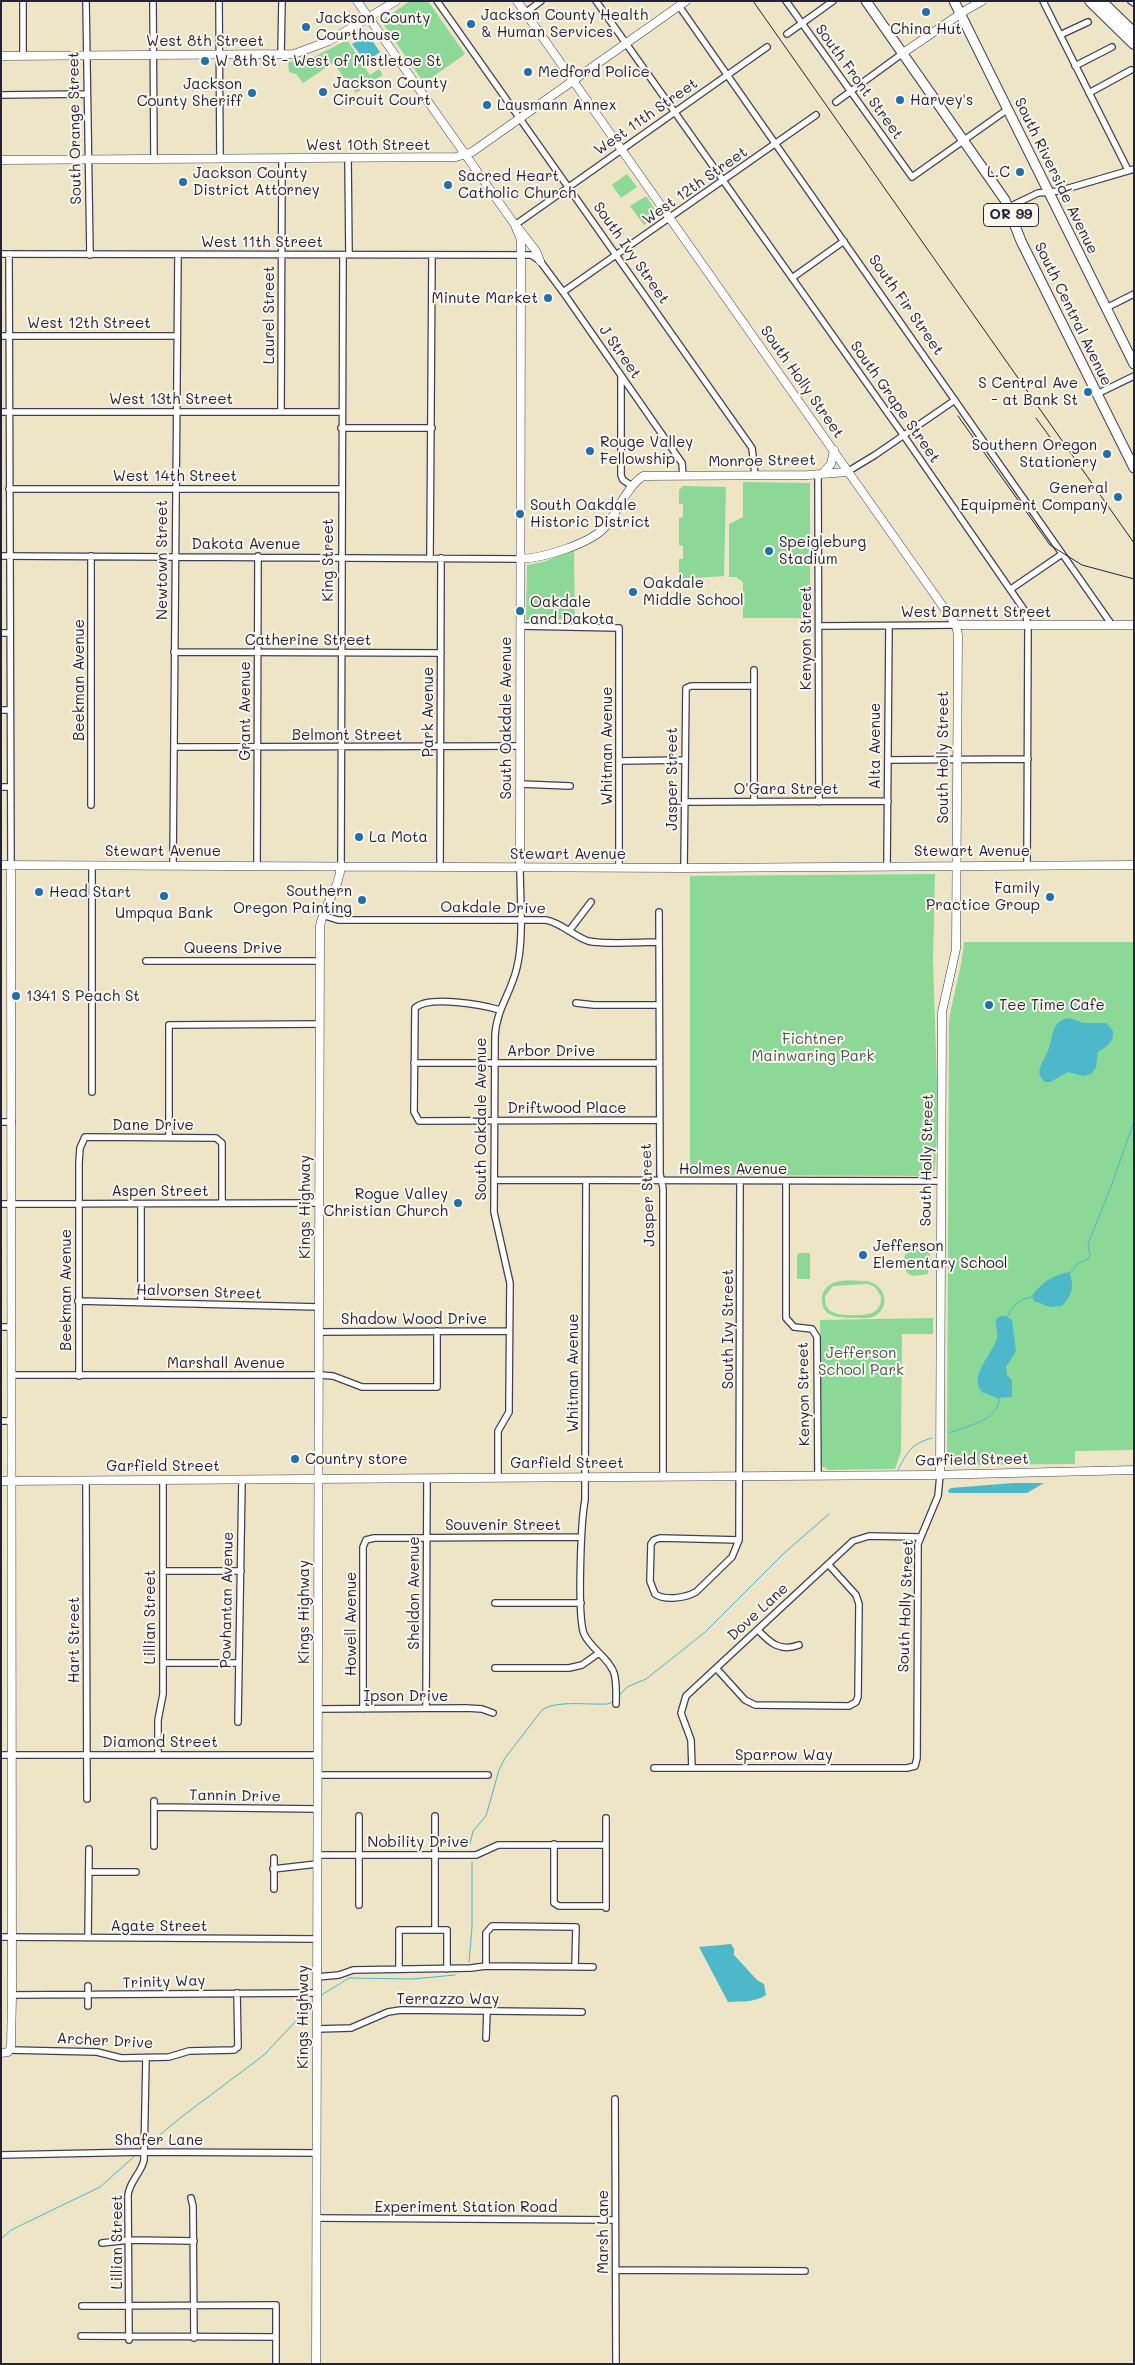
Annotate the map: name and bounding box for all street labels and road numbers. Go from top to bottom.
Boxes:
street label: South Front Street [811,21,907,143]
street label: West 8th Street [146,32,264,50]
street label: South Orange Street [65,51,85,205]
street label: West 11th Street [591,75,701,159]
street label: South Riverside Avenue [1010,95,1102,257]
street label: West 10th Street [306,136,430,154]
street label: West 12th Street [639,143,751,229]
street label: South Ivy Street [589,199,673,307]
road number: OR 99 [984,204,1038,226]
street label: West 11th Street [201,233,323,251]
street label: South Central Avenue [1030,239,1116,389]
street label: South Fir Street [865,251,947,359]
street label: Laurel Street [260,266,278,364]
street label: West 12th Street [27,314,151,332]
street label: J Street [595,322,645,382]
street label: South Holly Street [757,322,847,442]
street label: South Grape Street [846,338,944,466]
street label: West 13th Street [109,390,233,408]
street label: Monroe Street [708,451,816,471]
street label: West 14th Street [113,467,237,485]
street label: Newtown Street [153,500,171,620]
street label: King Street [319,518,337,602]
street label: Dakota Avenue [191,535,301,553]
street label: Kenyon Street [797,586,815,690]
street label: West Barnett Street [901,603,1051,621]
street label: Beekman Avenue [70,619,88,741]
street label: Catherine Street [245,631,371,649]
street label: South Oakdale Avenue [497,636,515,800]
street label: Grant Avenue [236,661,254,761]
street label: Park Avenue [419,667,437,757]
street label: Whitman Avenue [598,686,616,806]
street label: South Holly Street [934,691,952,823]
street label: Alta Avenue [866,703,884,789]
street label: Belmont Street [292,726,402,744]
street label: Jasper Street [663,727,681,831]
street label: O'Gara Street [733,780,839,798]
street label: Stewart Avenue [105,842,221,860]
street label: Stewart Avenue [914,842,1030,860]
street label: Stewart Avenue [510,845,626,863]
street label: Oakdale Drive [440,898,546,918]
street label: Queens Drive [184,939,282,957]
street label: South Oakdale Avenue [472,1037,490,1201]
street label: Arbor Drive [507,1042,595,1060]
street label: South Holly Street [917,1093,937,1227]
street label: Driftwood Place [508,1099,626,1117]
street label: Dane Drive [112,1116,194,1134]
street label: Jasper Street [637,1143,659,1247]
street label: Kings Highway [296,1155,314,1259]
street label: Holmes Avenue [679,1160,787,1178]
street label: Aspen Street [111,1182,209,1200]
street label: Beekman Avenue [57,1229,75,1351]
street label: South Ivy Street [719,1269,737,1389]
street label: Halvorsen Street [136,1281,262,1303]
street label: Shadow Wood Drive [341,1310,487,1328]
street label: Whitman Avenue [564,1313,582,1433]
street label: Kenyon Street [794,1342,814,1446]
street label: Marshall Avenue [167,1354,285,1372]
street label: Garfield Street [915,1450,1029,1470]
street label: Garfield Street [510,1454,624,1472]
street label: Garfield Street [106,1457,220,1475]
street label: Souvenir Street [445,1516,561,1534]
street label: Powhantan Avenue [217,1531,237,1669]
street label: Sheldon Avenue [405,1536,423,1650]
street label: South Holly Street [895,1539,917,1673]
street label: Kings Highway [295,1560,313,1664]
street label: Lillian Street [141,1570,159,1664]
street label: Howell Avenue [342,1572,360,1676]
street label: Dove Lane [724,1579,792,1645]
street label: Hart Street [65,1597,83,1683]
street label: Ipson Drive [364,1687,448,1705]
street label: Diamond Street [102,1733,218,1751]
street label: Sparrow Way [735,1746,833,1764]
street label: Tannin Drive [189,1786,281,1806]
street label: Nobility Drive [367,1833,469,1851]
street label: Agate Street [111,1917,207,1935]
street label: Kings Highway [294,1965,312,2069]
street label: Trinity Way [122,1972,206,1992]
street label: Terrazzo Way [397,1990,499,2008]
street label: Archer Drive [56,2029,154,2053]
street label: Shafer Lane [115,2131,203,2149]
street label: Marsh Lane [594,2190,612,2274]
street label: Lillian Street [108,2195,126,2289]
street label: Experiment Station Road [375,2198,557,2216]

